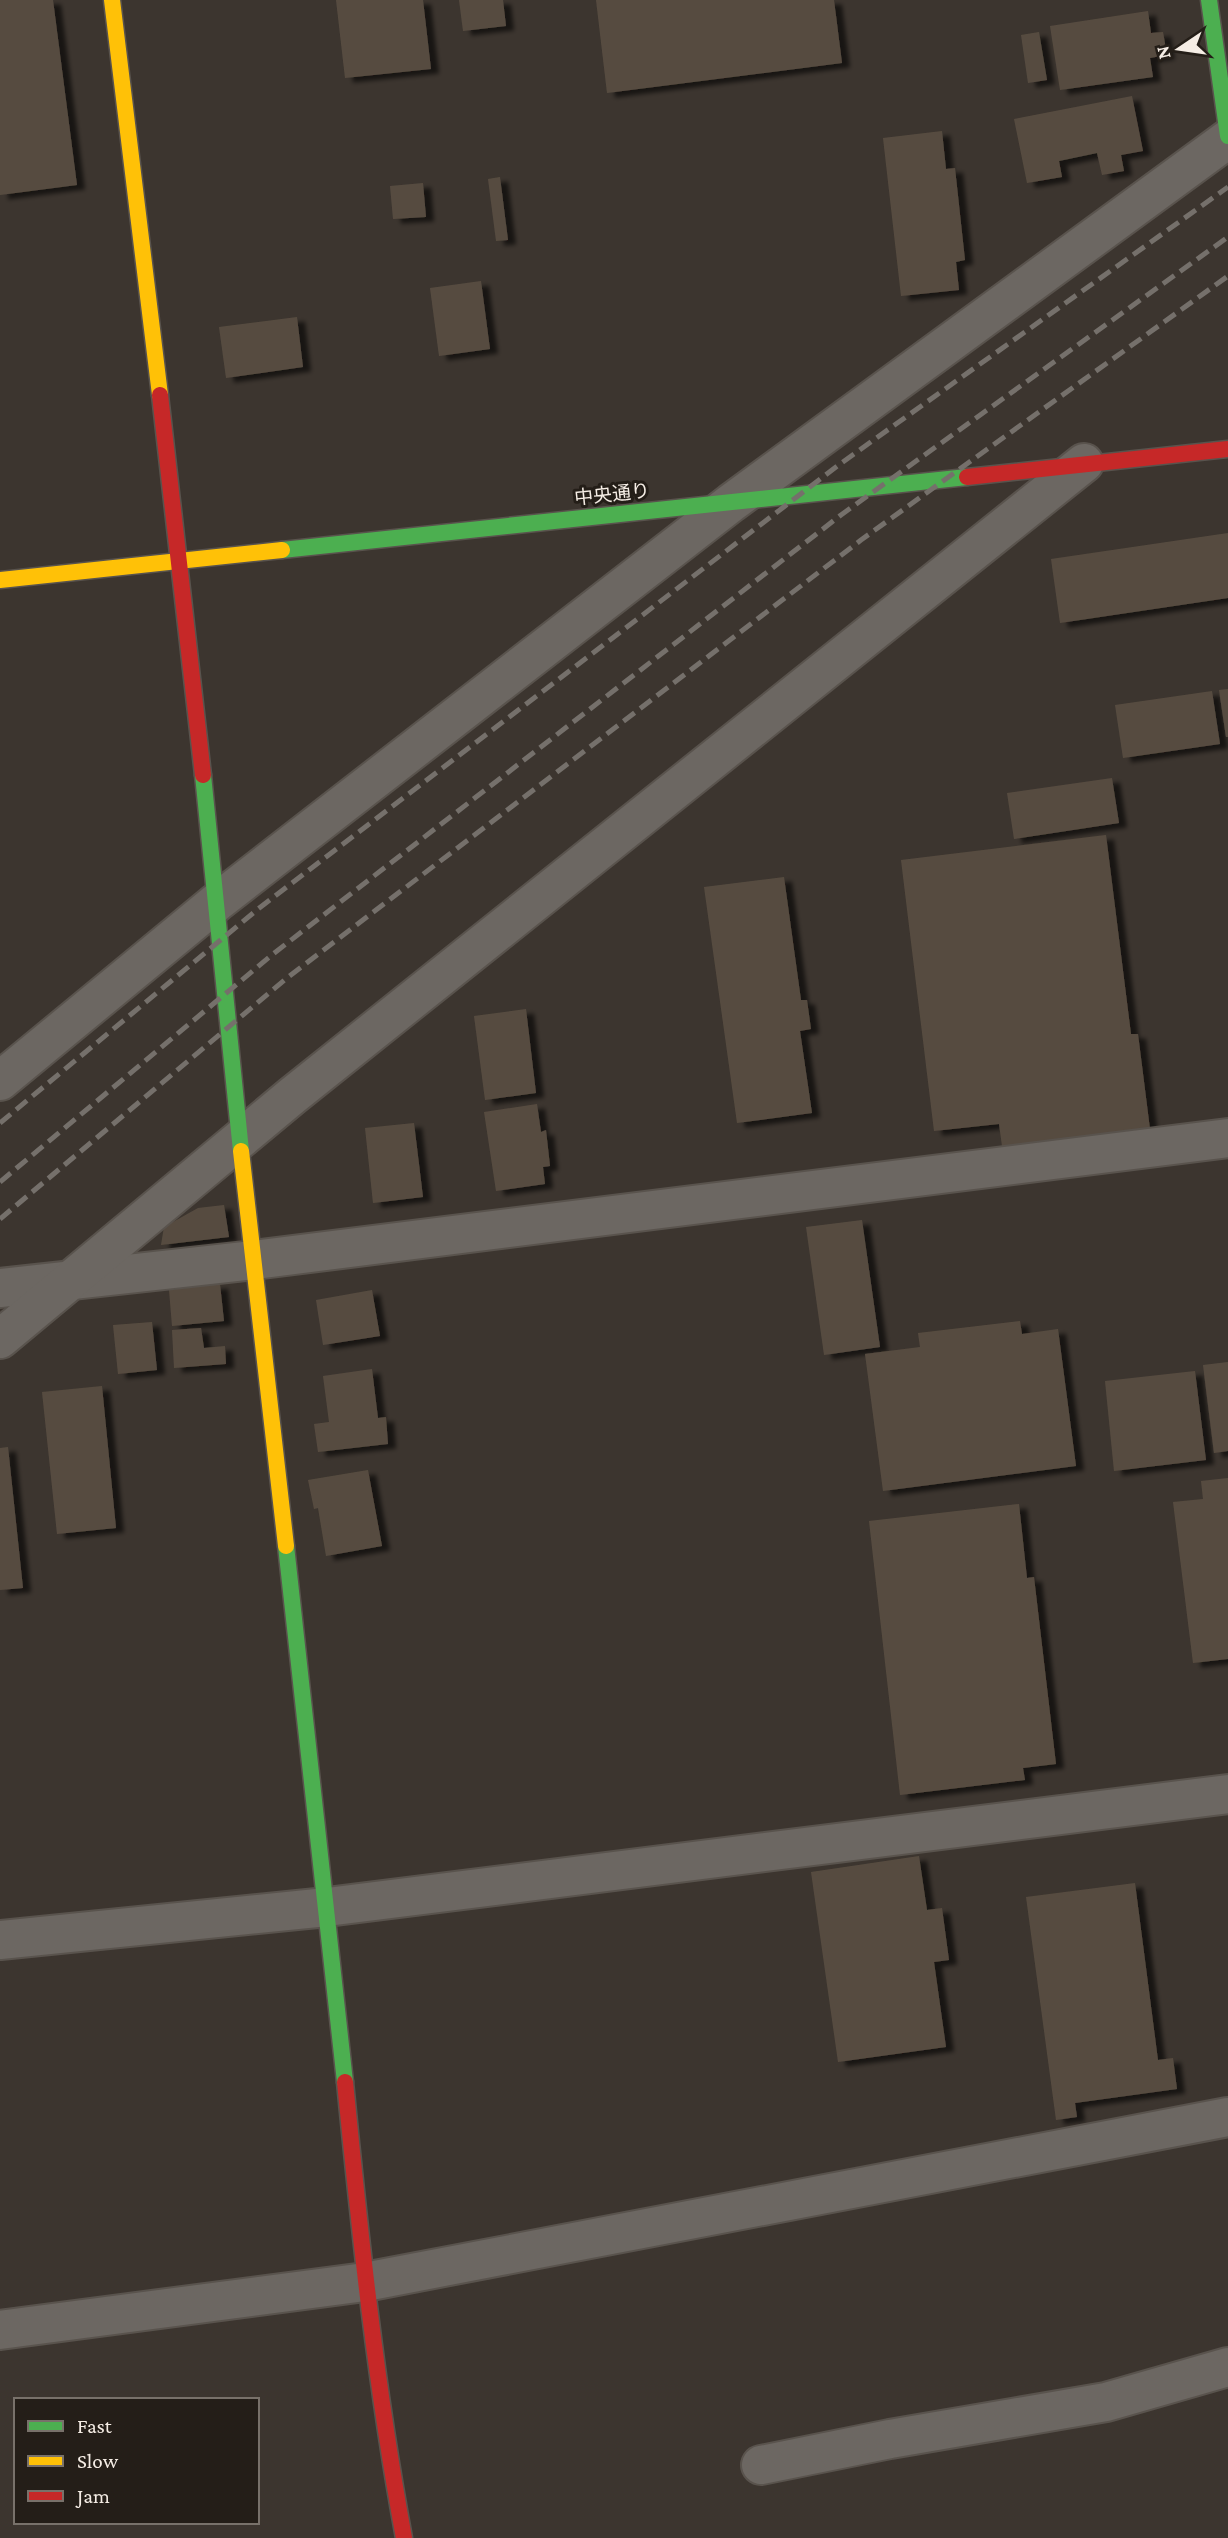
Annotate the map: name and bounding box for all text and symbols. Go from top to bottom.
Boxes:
north arrow [1144,14,1214,84]
text: N [1151,44,1175,61]
street label: 中央通り [573,480,651,508]
legend [14,2398,259,2524]
text: Fast [77,2414,113,2438]
text: Slow [77,2449,119,2473]
text: Jam [75,2484,110,2508]

